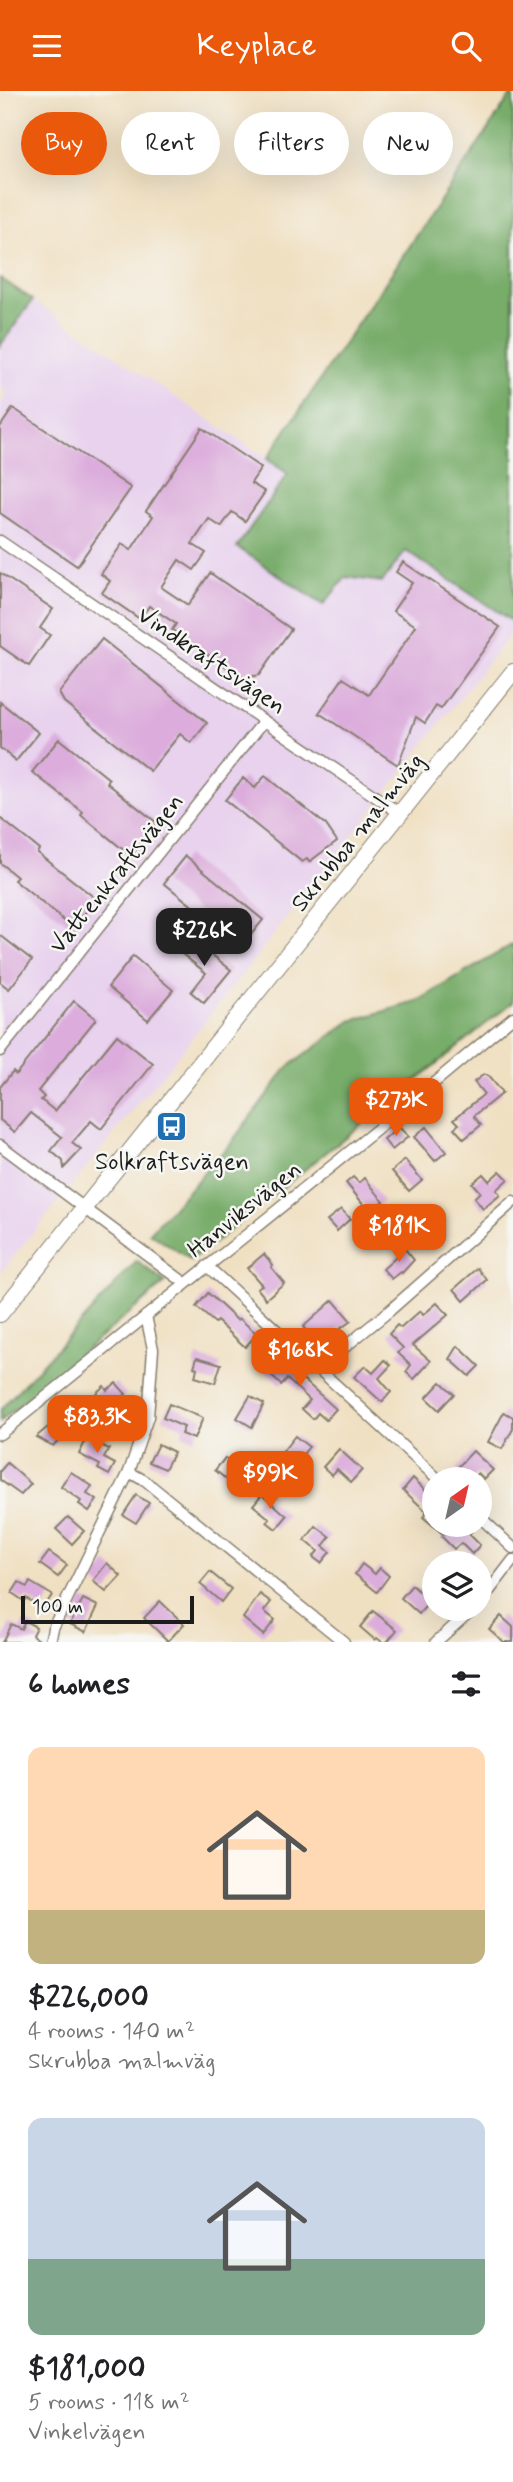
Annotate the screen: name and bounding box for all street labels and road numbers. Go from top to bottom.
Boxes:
street label: Vindkraftsvägen [131,600,292,722]
street label: Skrubba malmväg [285,747,432,919]
street label: Vattenkraftsvägen [43,787,191,960]
street label: Hanviksvägen [182,1155,308,1266]

